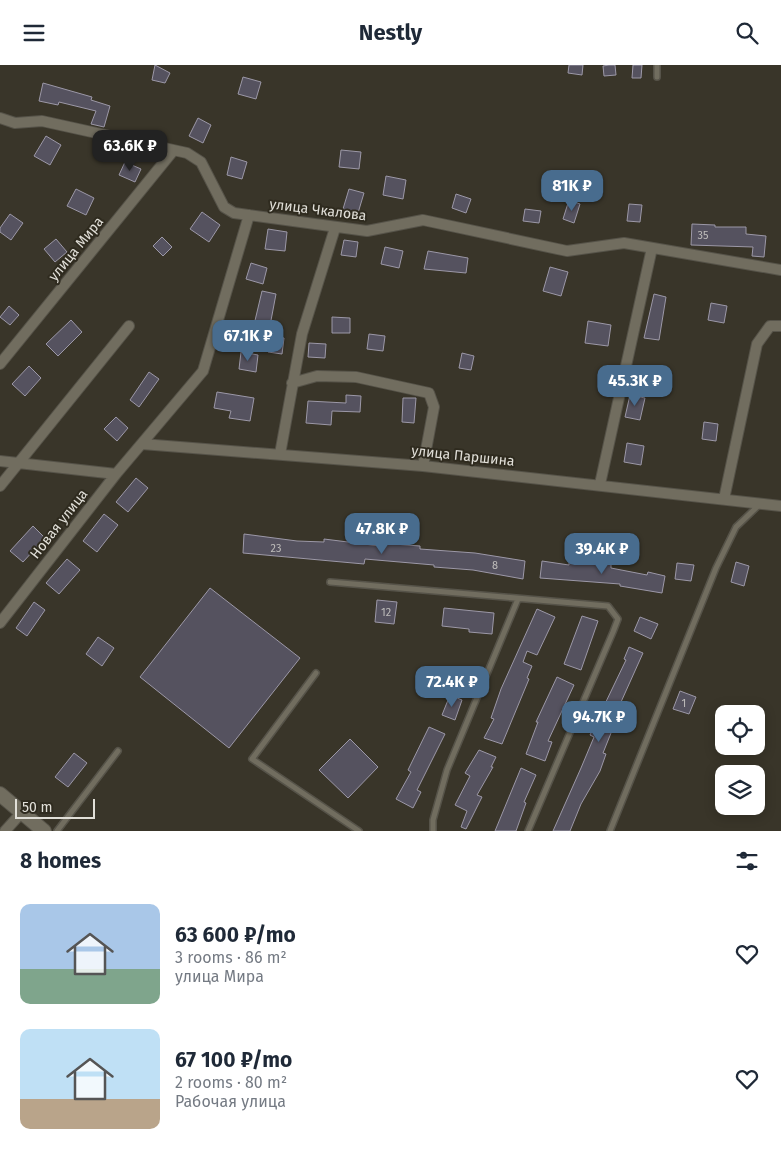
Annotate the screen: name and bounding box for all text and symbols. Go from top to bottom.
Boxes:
icon: menu [20,19,48,47]
text: Nestly [359,19,422,46]
icon: search [733,19,761,47]
pin: 63.6K ₽ [84,129,176,172]
text: 63.6K ₽ [103,136,157,155]
pin: 81K ₽ [537,169,607,212]
text: 81K ₽ [552,176,592,195]
street label: улица Чкалова [269,196,367,224]
street label: улица Мира [45,213,107,285]
house number: 35 [698,229,709,242]
pin: 67.1K ₽ [202,319,294,362]
text: 67.1K ₽ [223,326,273,345]
pin: 45.3K ₽ [589,365,681,407]
text: 45.3K ₽ [608,371,662,390]
street label: улица Паршина [411,442,515,470]
street label: Новая улица [27,486,91,562]
pin: 47.8K ₽ [336,513,428,555]
text: 47.8K ₽ [356,519,408,538]
pin: 39.4K ₽ [556,533,648,575]
text: 39.4K ₽ [575,539,629,558]
house number: 23 [271,542,281,555]
house number: 8 [492,559,498,572]
house number: 12 [381,606,391,619]
pin: 72.4K ₽ [406,665,498,708]
text: 72.4K ₽ [426,672,478,691]
house number: 1 [682,697,686,710]
pin: 94.7K ₽ [553,701,645,743]
map controls [715,705,765,815]
button: locate [715,705,765,755]
text: 94.7K ₽ [573,707,625,726]
button: layers [715,765,765,815]
scale bar [15,796,95,819]
text: 50 m [22,799,53,816]
icon: filters [733,847,761,875]
text: 8 homes [20,848,101,874]
text: 63 600 ₽/mo [175,922,296,948]
icon: home [60,924,120,984]
icon: heart [733,940,761,968]
text: 3 rooms · 86 m² [175,948,287,967]
text: улица Мира [175,967,264,986]
text: 67 100 ₽/mo [175,1047,292,1073]
icon: home [60,1049,120,1109]
icon: heart [733,1065,761,1093]
text: 2 rooms · 80 m² [175,1073,287,1092]
text: Рабочая улица [175,1092,286,1111]

